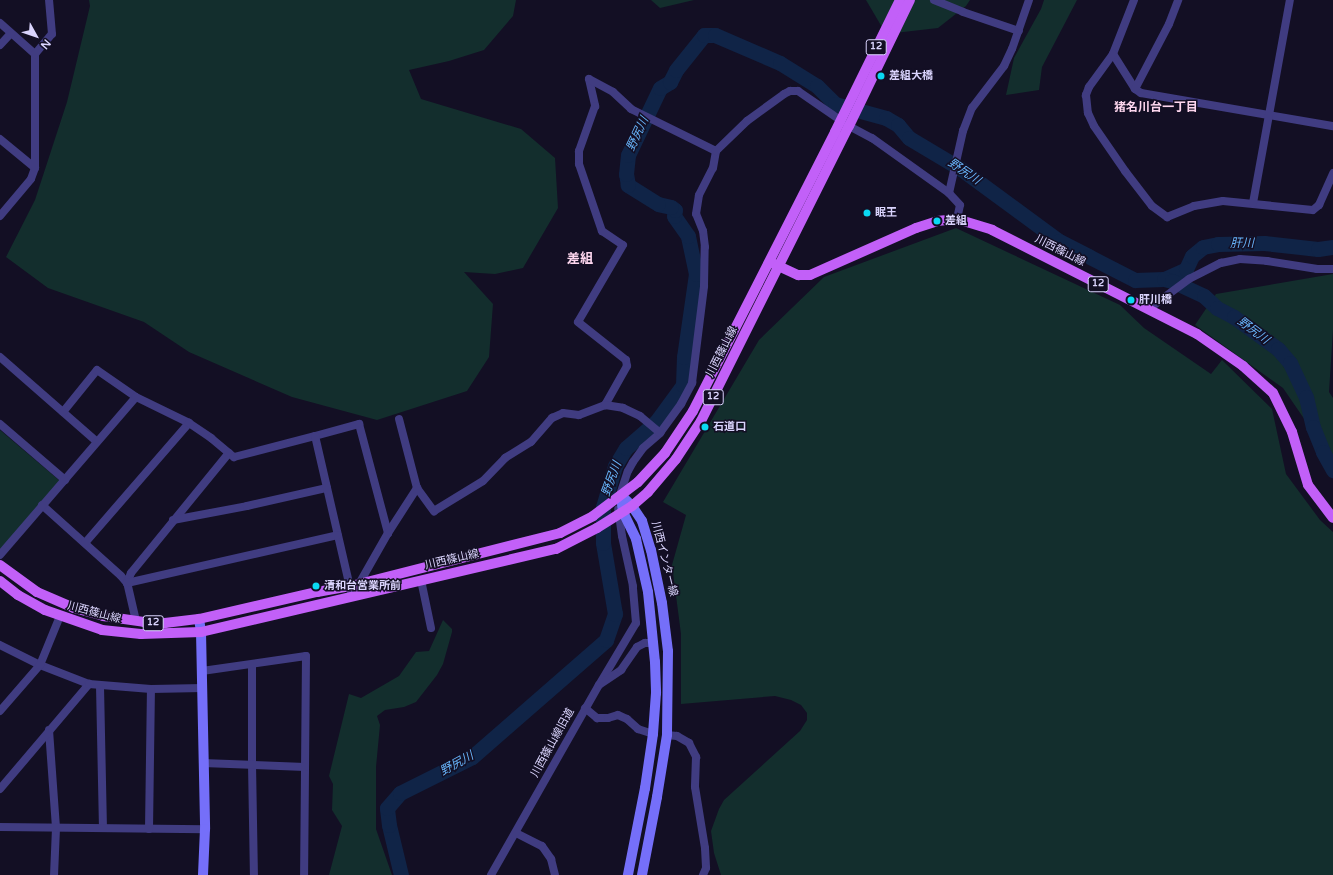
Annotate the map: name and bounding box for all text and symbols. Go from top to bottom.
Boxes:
north arrow [16,16,56,56]
text: N [38,36,53,52]
road number: 12 [865,39,887,55]
place label: 差組大橋 [889,69,933,83]
marker: 差組大橋 [876,71,886,81]
district label: 猪名川台一丁目 [1114,101,1198,115]
water label: 野尻川 [624,115,652,153]
water label: 野尻川 [945,156,983,188]
place label: 眠王 [875,206,897,220]
marker: 眠王 [862,208,872,218]
place label: 差組 [945,214,967,228]
marker: 差組 [932,216,942,226]
street label: 川西篠山線 [1033,233,1087,269]
water label: 肝川 [1230,237,1254,251]
district label: 差組 [567,251,593,267]
road number: 12 [1087,276,1109,292]
place label: 肝川橋 [1139,293,1172,307]
marker: 肝川橋 [1126,295,1136,305]
water label: 野尻川 [1234,314,1272,348]
street label: 川西篠山線 [704,325,740,379]
road number: 12 [702,389,724,405]
place label: 石道口 [713,420,746,434]
marker: 石道口 [700,422,710,432]
water label: 野尻川 [599,460,625,498]
street label: 川西インター線 [648,520,680,598]
street label: 川西篠山線 [424,547,480,573]
place label: 清和台営業所前 [324,579,401,593]
marker: 清和台営業所前 [311,581,321,591]
street label: 川西篠山線 [66,600,122,626]
road number: 12 [142,615,164,631]
street label: 川西篠山線旧道 [529,706,577,780]
water label: 野尻川 [438,749,476,779]

